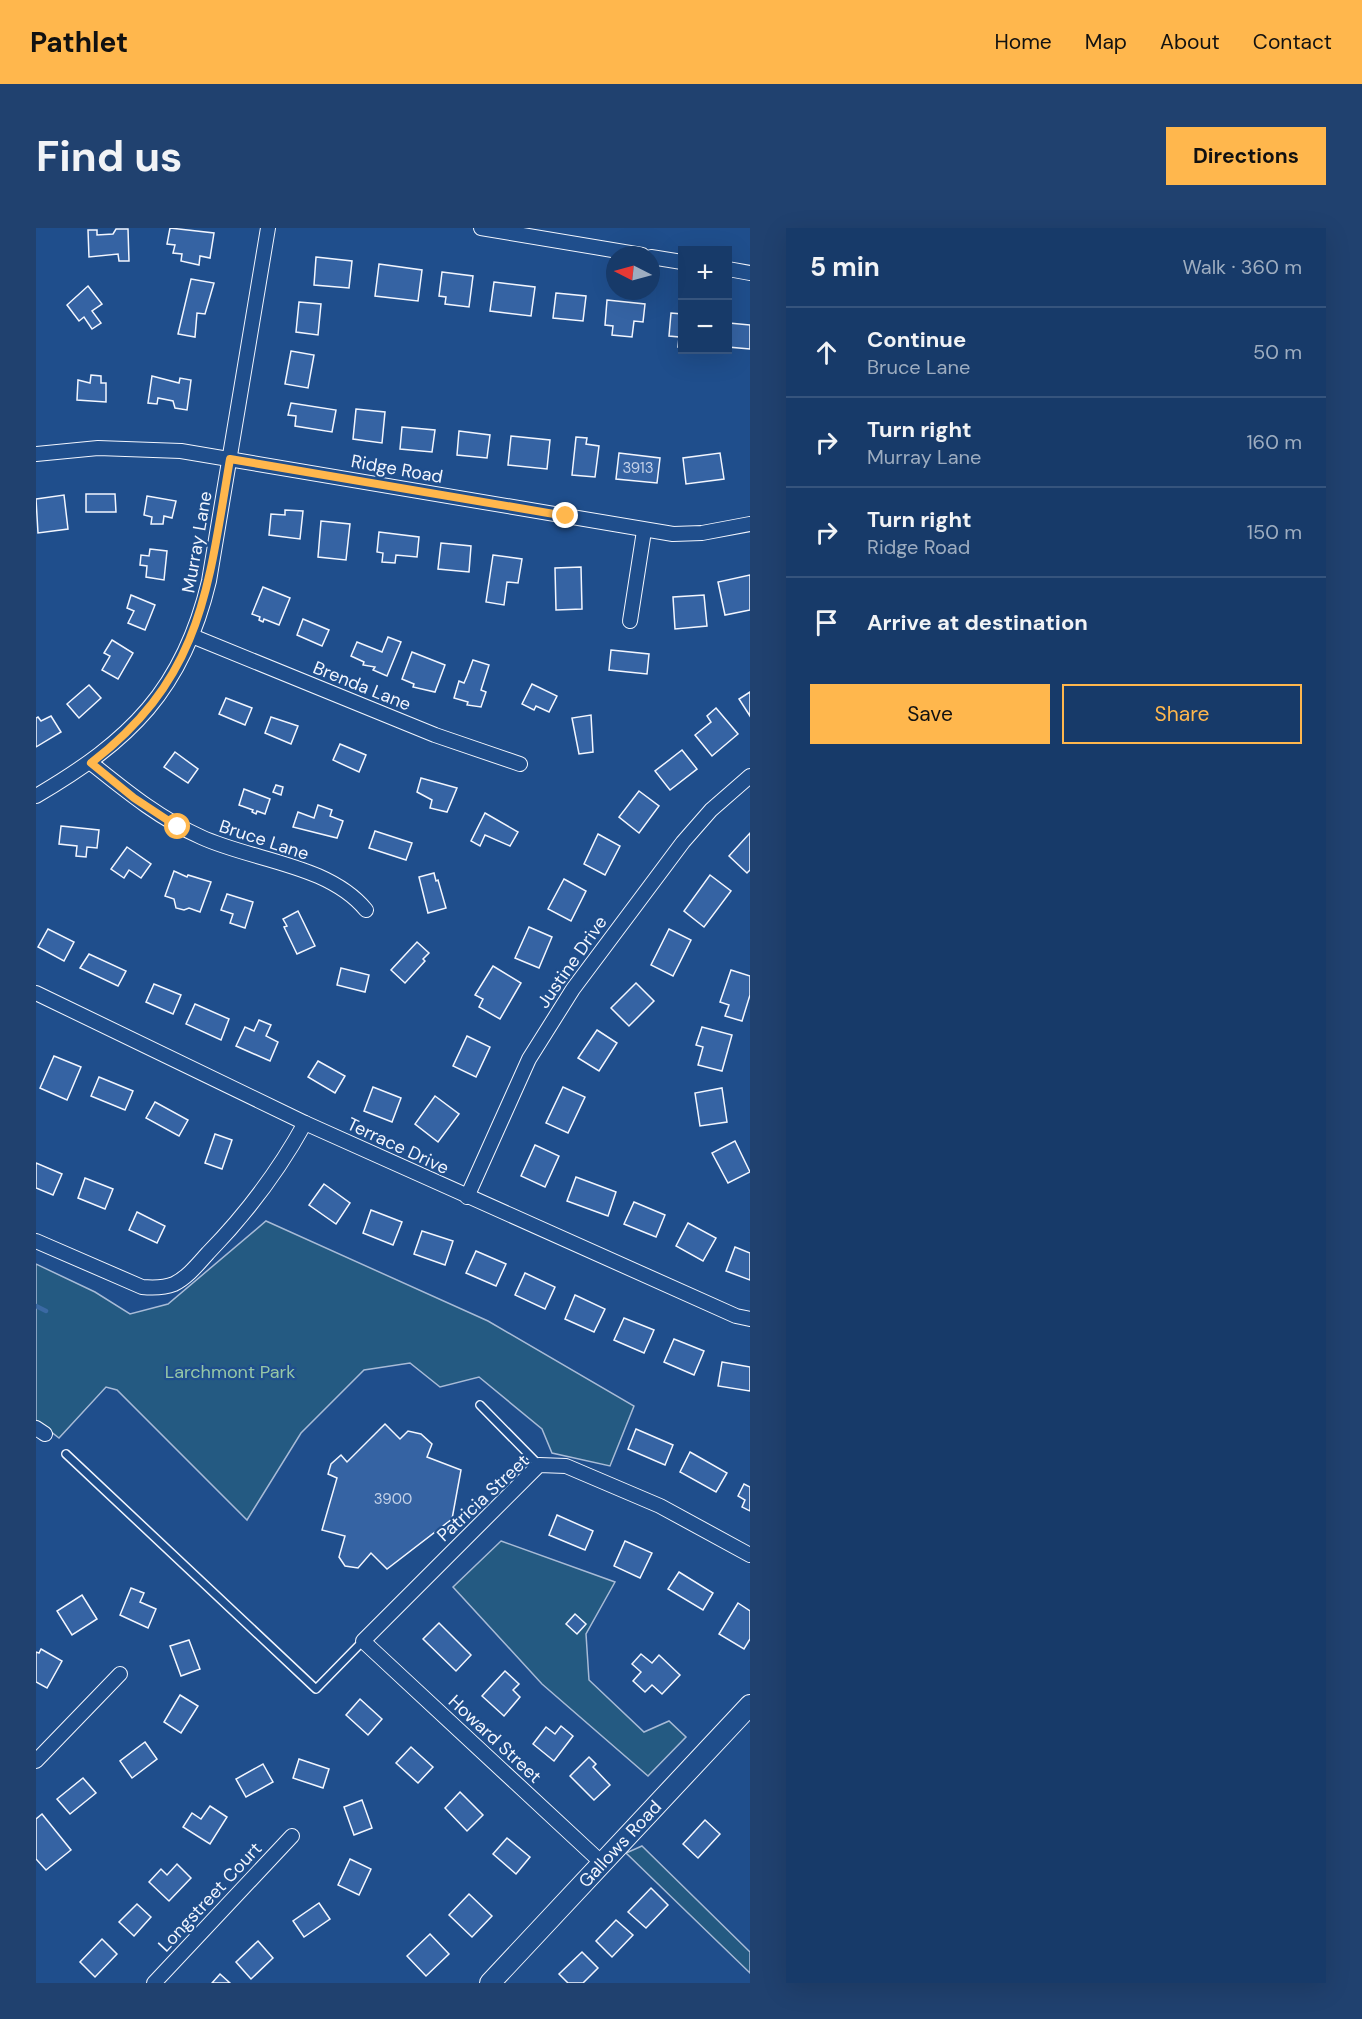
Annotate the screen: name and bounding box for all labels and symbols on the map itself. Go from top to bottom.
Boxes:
north arrow [606,246,660,300]
street label: Ridge Road [349,449,445,489]
house number: 3913 [622,458,654,478]
street label: Murray Lane [176,489,218,595]
route end [552,502,578,528]
street label: Brenda Lane [310,655,414,717]
route start [164,813,190,839]
street label: Bruce Lane [216,814,312,866]
street label: Justine Drive [531,911,613,1013]
street label: Terrace Drive [343,1112,453,1180]
park label: Larchmont Park [165,1360,295,1384]
street label: Patricia Street [432,1449,534,1547]
house number: 3900 [374,1489,412,1509]
street label: Howard Street [443,1690,547,1788]
street label: Gallows Road [573,1795,667,1893]
street label: Longstreet Court [153,1837,267,1957]

